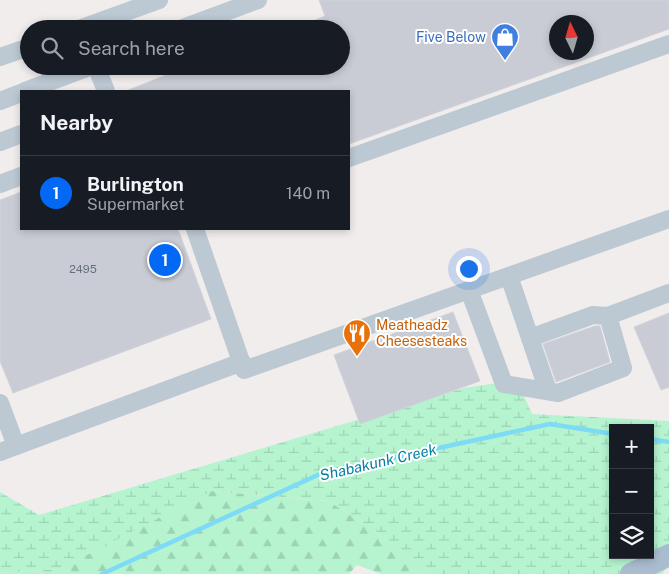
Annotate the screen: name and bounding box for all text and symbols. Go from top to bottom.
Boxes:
north arrow [549,15,594,60]
search box [20,20,350,75]
shop icon: Five Below [490,22,520,61]
place label: Five Below [416,29,486,45]
icon: search [38,34,66,62]
text: Search here [78,37,185,59]
text: Nearby [40,110,113,135]
text: Burlington [87,173,184,195]
text: 1 [53,184,59,203]
text: 140 m [286,184,330,203]
text: Supermarket [87,195,184,214]
pin: 1 [149,241,181,279]
your location [456,256,482,282]
house number: 2495 [69,263,97,275]
place label: Meatheadz Cheesesteaks [376,317,467,349]
restaurant icon: Meatheadz Cheesesteaks [342,318,372,357]
map controls [609,424,654,559]
button: + [609,424,654,469]
water label: Shabakunk Creek [318,440,439,484]
button: − [609,469,654,514]
button: layers [609,514,654,559]

